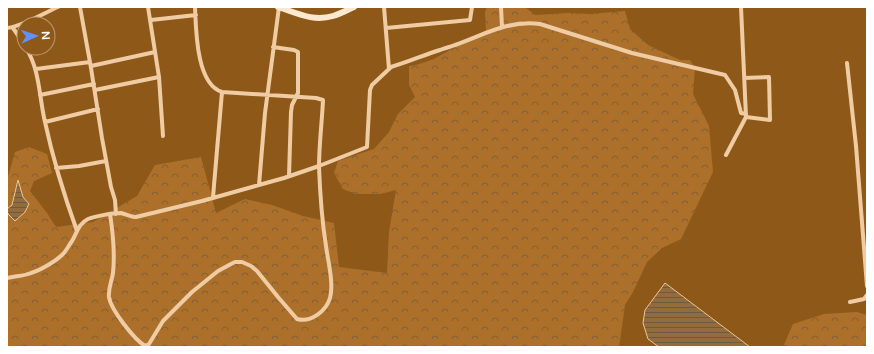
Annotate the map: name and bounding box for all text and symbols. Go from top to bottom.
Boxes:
north arrow [16,16,56,56]
text: N [39,31,52,40]

